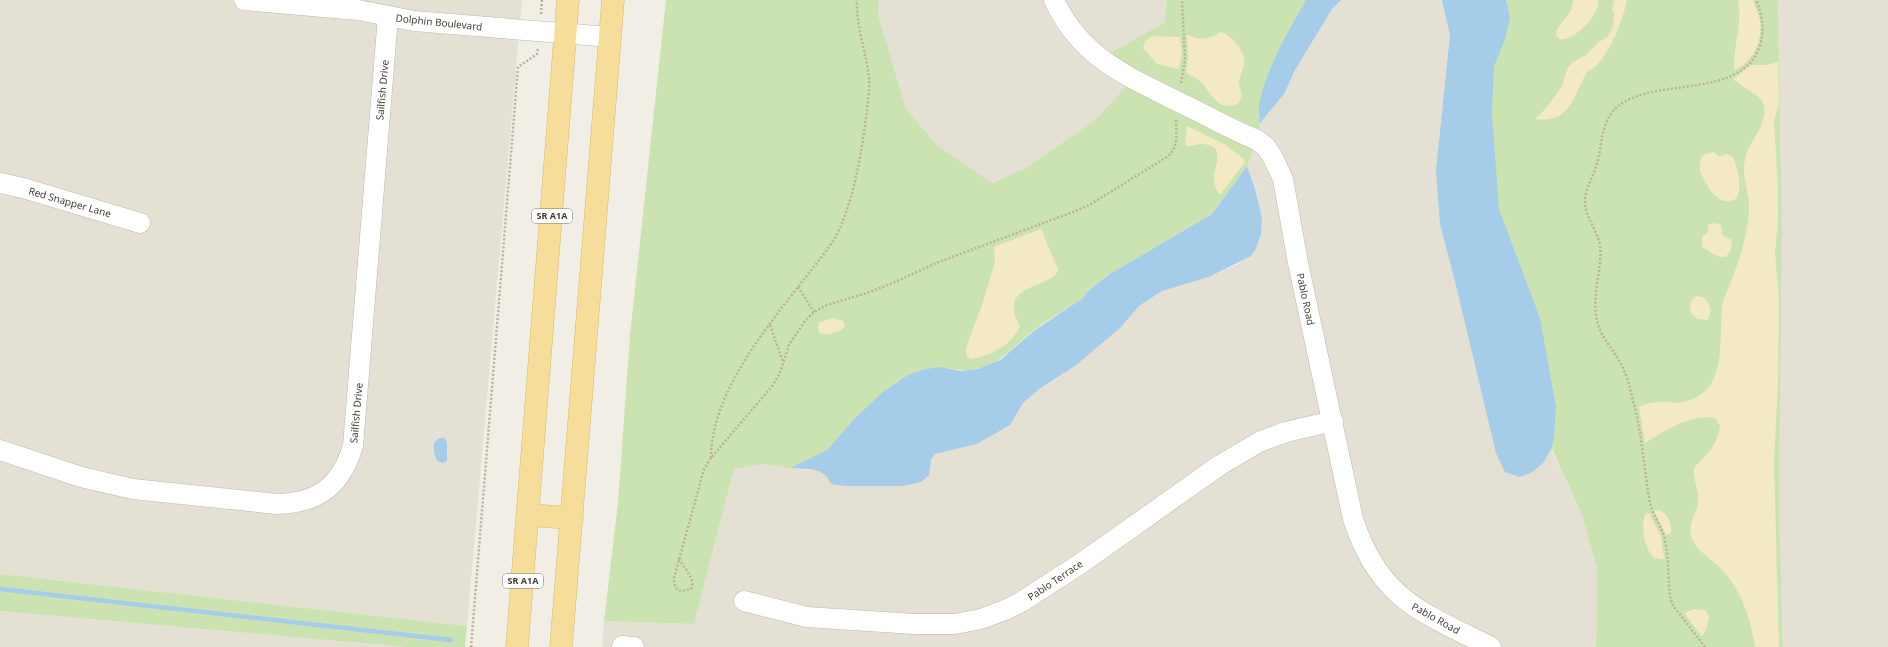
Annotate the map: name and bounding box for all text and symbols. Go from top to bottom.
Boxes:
street label: Dolphin Boulevard [395,10,483,34]
street label: Sailfish Drive [372,59,392,121]
street label: Red Snapper Lane [27,184,113,221]
road number: SR A1A [532,209,572,223]
street label: Pablo Road [1294,272,1318,326]
street label: Sailfish Drive [346,382,366,444]
street label: Pablo Terrace [1025,556,1086,604]
road number: SR A1A [503,574,543,588]
street label: Pablo Road [1409,599,1463,637]

